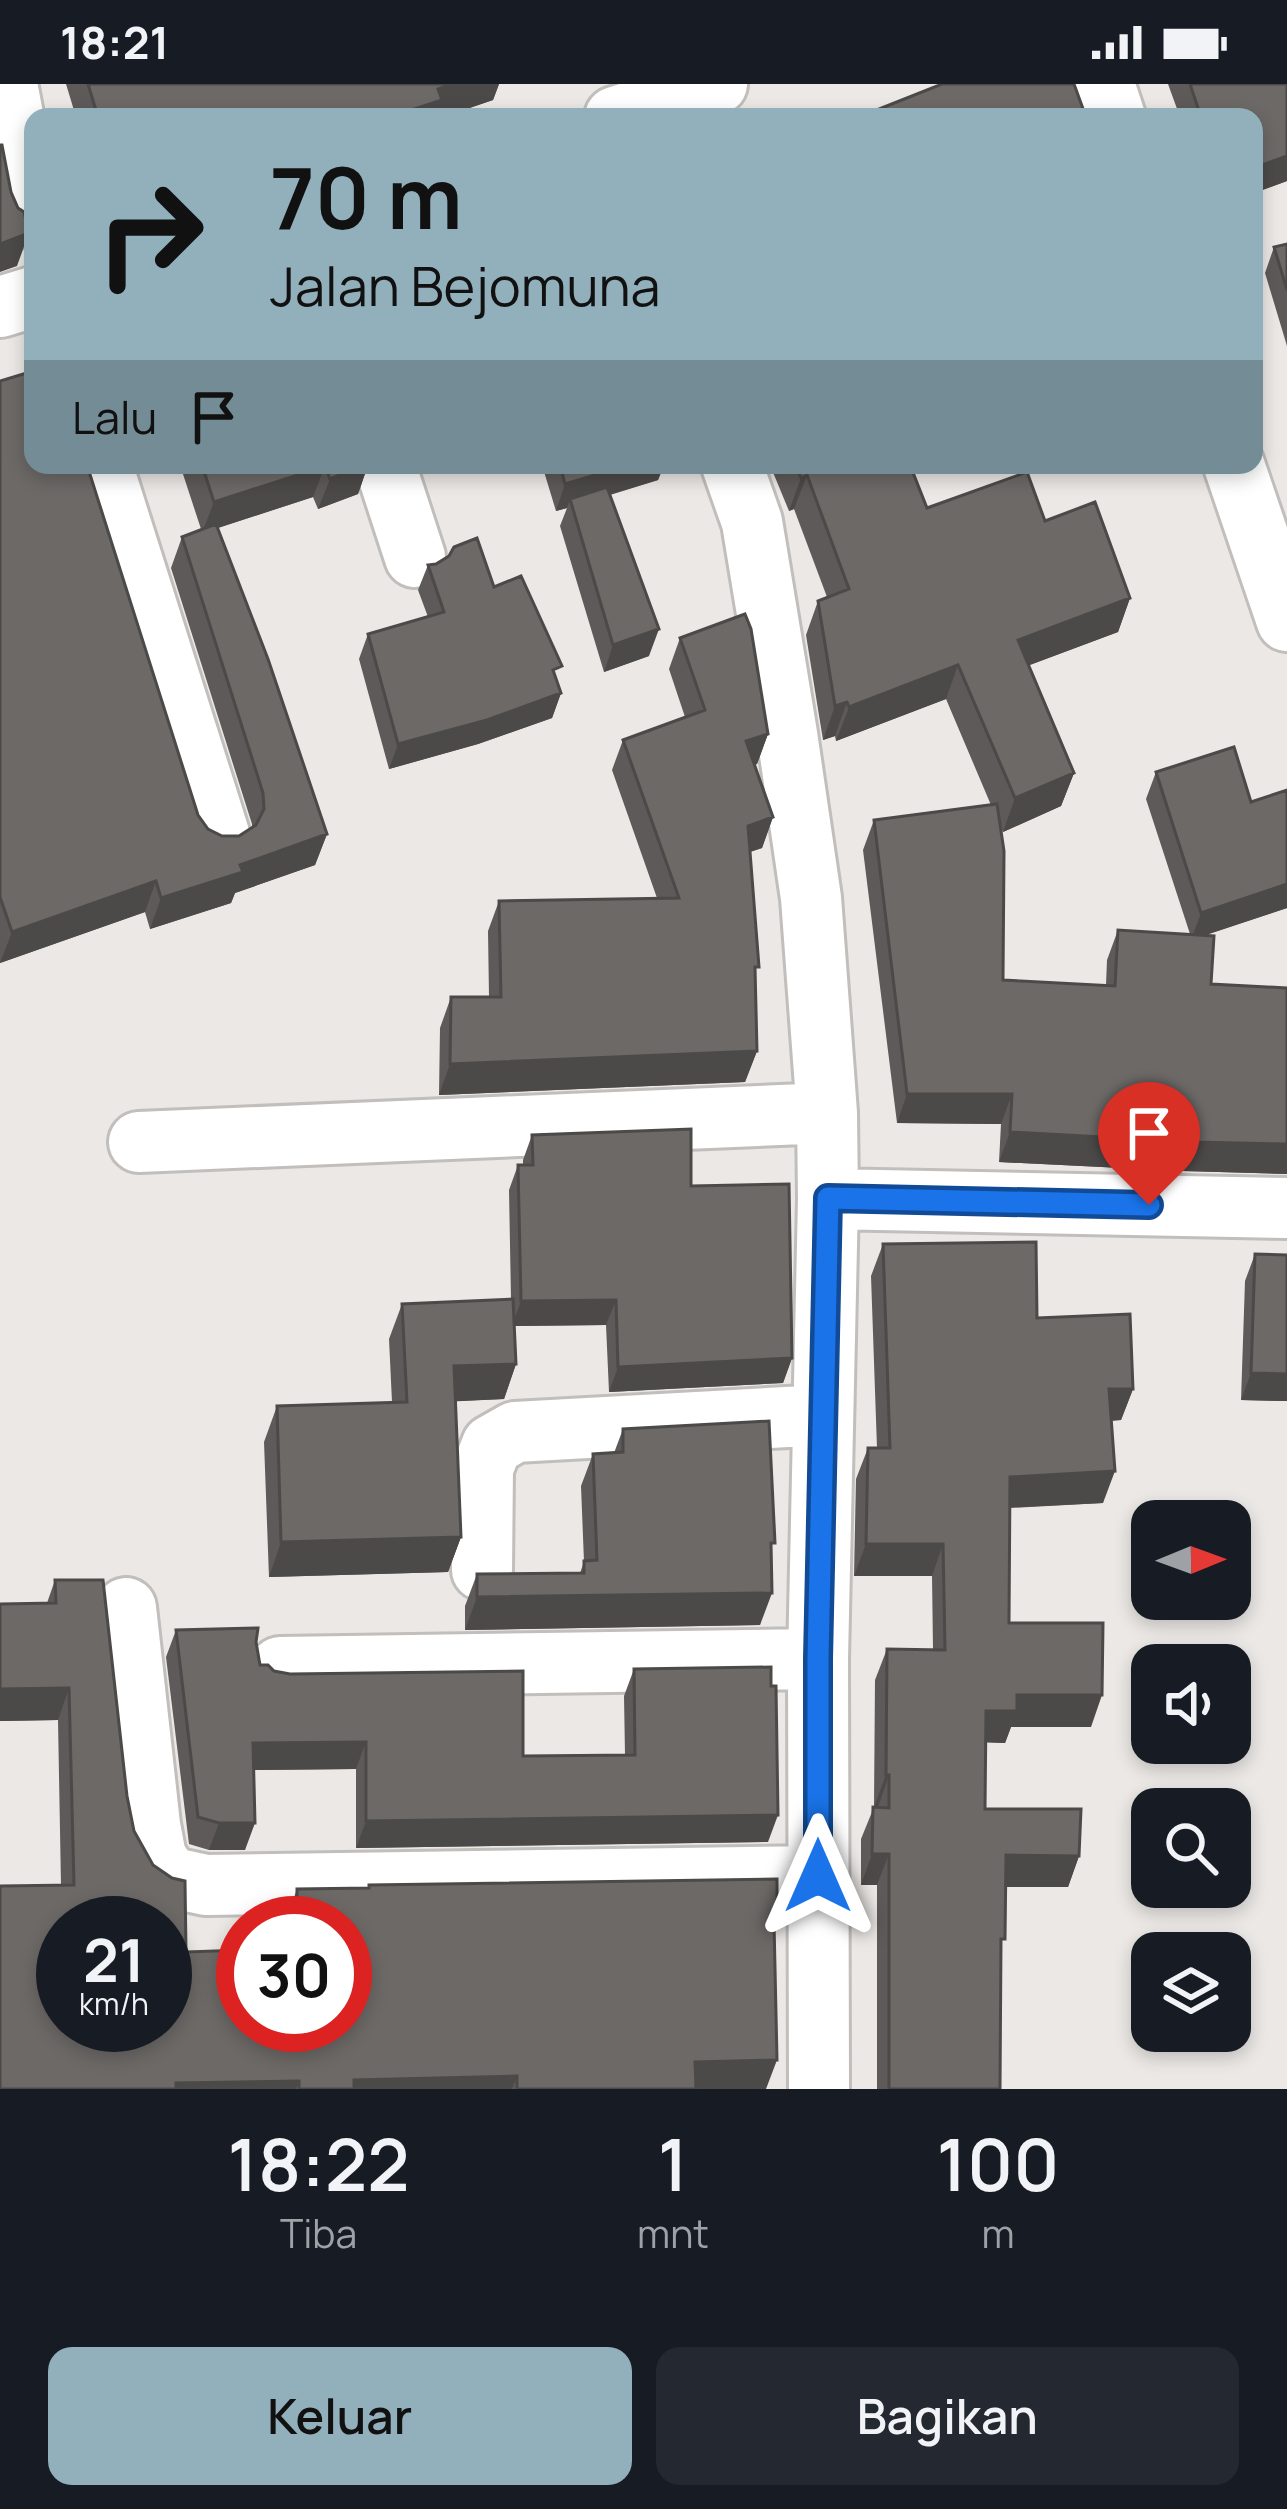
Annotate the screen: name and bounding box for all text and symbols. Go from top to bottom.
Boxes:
text: 18:21 [60,11,169,73]
text: 70 m [270,139,462,254]
icon: right [72,156,228,312]
text: Jalan Bejomuna [270,248,661,322]
icon: arrive [181,384,247,450]
text: Lalu [72,386,157,448]
pin [1098,1082,1200,1205]
icon: arrive [1116,1100,1182,1166]
north arrow [1131,1500,1251,1620]
map controls [1131,1500,1251,2052]
button: sound [1131,1644,1251,1764]
button: search [1131,1788,1251,1908]
position arrow [755,1813,881,1939]
speed limit sign: 30 [216,1896,372,2052]
text: 21 [83,1918,145,2000]
button: layers [1131,1932,1251,2052]
text: km/h [79,1983,149,2024]
text: 18:22 [228,2114,409,2213]
text: 1 [658,2114,688,2213]
text: 100 [937,2114,1059,2213]
text: Tiba [280,2206,357,2260]
text: mnt [637,2206,709,2260]
text: m [981,2206,1014,2260]
button: Keluar [48,2347,632,2485]
button: Bagikan [656,2347,1239,2485]

